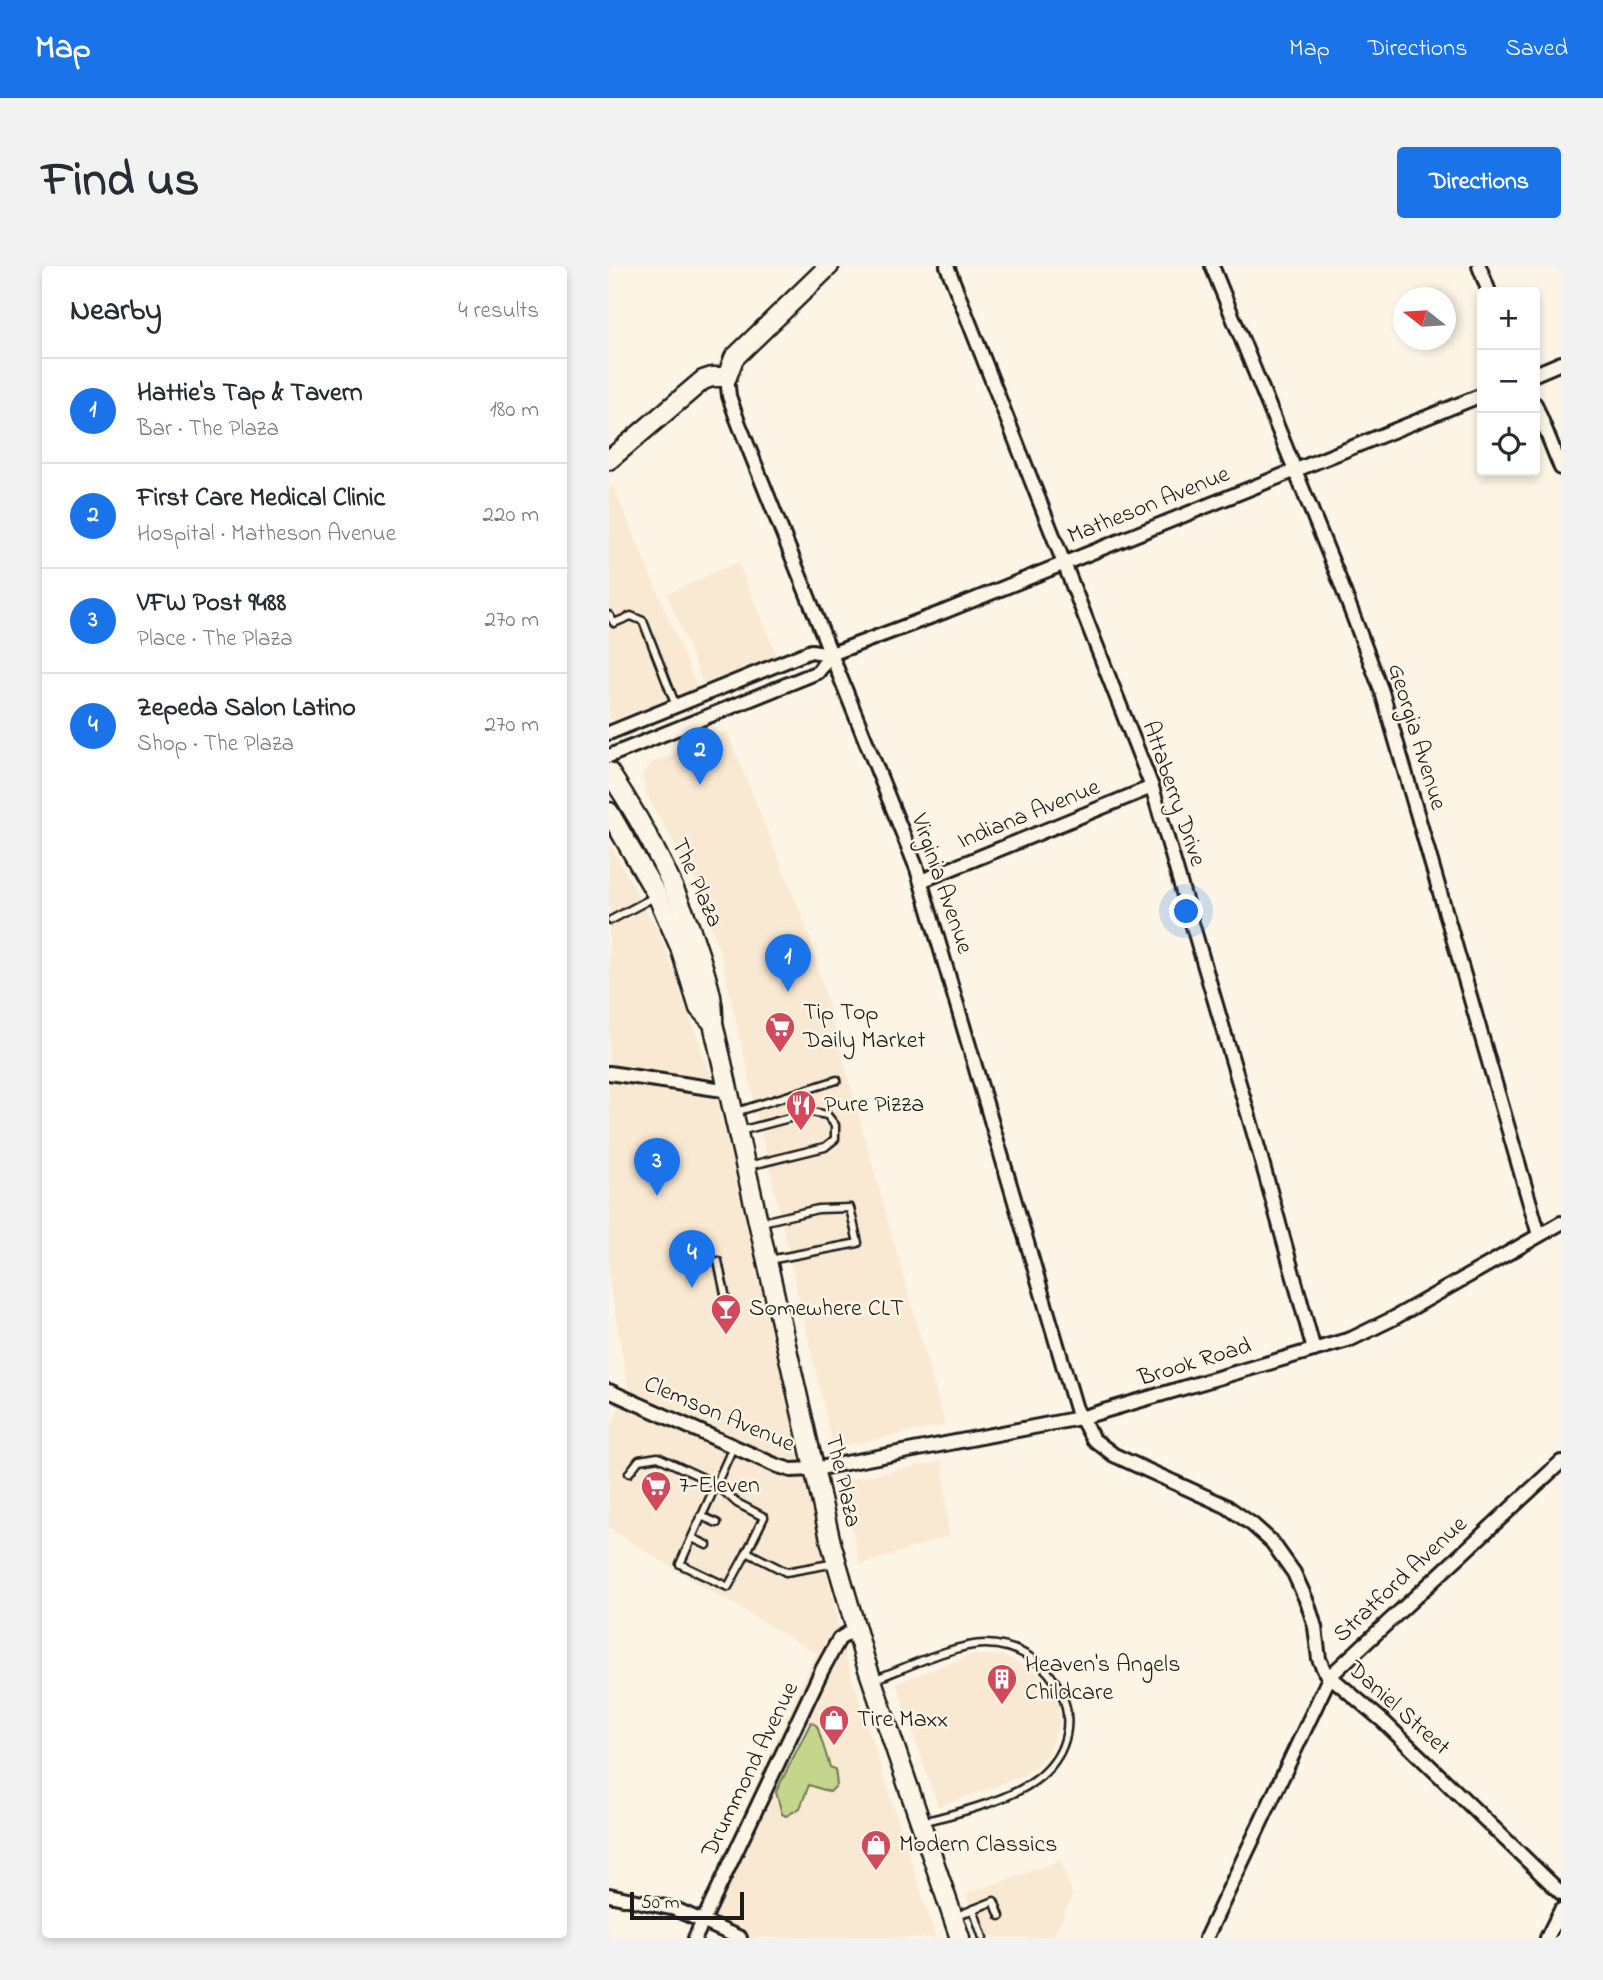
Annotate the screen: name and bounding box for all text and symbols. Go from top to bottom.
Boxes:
text: Map [35,25,91,73]
text: Map [1289,32,1330,67]
text: Directions [1368,32,1467,67]
text: Saved [1505,32,1568,67]
text: Find us [42,146,199,218]
button: Directions [1397,147,1561,218]
north arrow [1393,287,1456,350]
map controls [1477,287,1540,476]
button: + [1477,287,1540,350]
text: Nearby [70,290,162,334]
text: 4 results [458,295,539,328]
button: − [1477,350,1540,413]
text: Hattie's Tap & Tavern [137,375,363,413]
text: 1 [89,394,97,427]
text: 180 m [490,394,539,427]
text: Bar · The Plaza [137,413,279,446]
button: locate [1477,413,1540,476]
street label: Matheson Avenue [1063,457,1236,554]
text: First Care Medical Clinic [137,480,385,518]
text: 2 [87,499,99,532]
text: 220 m [483,499,539,532]
text: Hospital · Matheson Avenue [137,518,396,551]
text: VFW Post 9488 [137,585,286,623]
text: 3 [88,604,98,637]
text: 270 m [485,604,539,637]
text: Place · The Plaza [137,623,293,656]
street label: Georgia Avenue [1377,659,1455,815]
text: Zepeda Salon Latino [137,690,356,728]
text: 4 [88,709,98,742]
text: 270 m [485,709,539,742]
street label: Attaberry Drive [1131,717,1214,872]
pin: 2 [677,727,723,785]
text: Shop · The Plaza [137,728,294,761]
street label: Indiana Avenue [953,770,1106,859]
street label: Virginia Avenue [900,808,981,959]
street label: The Plaza [661,833,731,933]
your location [1169,894,1203,928]
pin: 1 [765,934,811,992]
place label: Tip Top Daily Market [802,996,926,1060]
supermarket icon: Tip Top Daily Market [763,1010,797,1054]
restaurant icon: Pure Pizza [784,1088,818,1132]
place label: Pure Pizza [824,1088,924,1123]
pin: 3 [634,1138,680,1196]
pin: 4 [669,1230,715,1288]
bar icon: Somewhere CLT [709,1292,743,1336]
place label: Somewhere CLT [749,1292,904,1327]
street label: Brook Road [1133,1329,1256,1397]
street label: Clemson Avenue [638,1367,800,1463]
street label: The Plaza [814,1431,870,1531]
supermarket icon: 7-Eleven [639,1469,673,1513]
place label: 7-Eleven [679,1469,760,1504]
street label: Stratford Avenue [1326,1508,1476,1652]
place label: Heaven's Angels Childcare [1025,1648,1180,1711]
street label: Daniel Street [1338,1653,1457,1765]
building icon: Heaven's Angels Childcare [985,1662,1019,1706]
street label: Drummond Avenue [693,1676,809,1865]
shop icon: Tire Maxx [817,1703,851,1747]
place label: Tire Maxx [857,1703,948,1738]
shop icon: Modern Classics [859,1828,893,1872]
place label: Modern Classics [899,1828,1057,1863]
scale bar [630,1889,744,1921]
text: 50 m [641,1890,680,1917]

